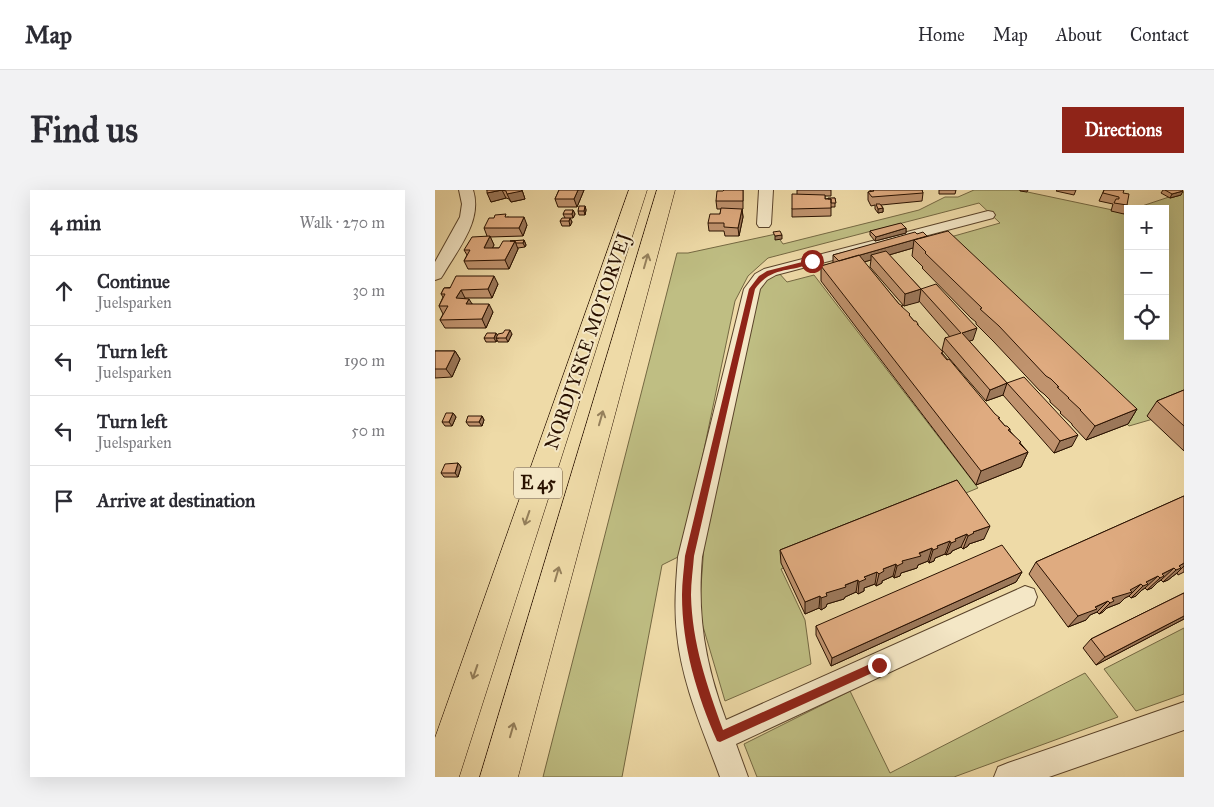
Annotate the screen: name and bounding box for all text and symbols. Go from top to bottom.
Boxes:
text: Map [25,20,72,50]
text: Home [918,24,965,46]
text: Map [993,24,1028,46]
text: About [1056,24,1102,46]
text: Contact [1130,24,1189,46]
button: Directions [1062,107,1184,153]
text: Find us [30,109,138,152]
map controls [1124,205,1169,340]
button: + [1124,205,1169,250]
text: 4 min [50,210,101,236]
text: Walk · 270 m [299,213,385,232]
street label: NORDJYSKE MOTORVEJ [539,229,637,453]
route start [801,250,824,273]
button: − [1124,250,1169,295]
one-way arrow [642,254,651,270]
text: Continue [97,270,170,293]
icon: ahead [50,277,78,305]
text: 30 m [352,281,385,300]
text: Juelsparken [97,293,172,312]
button: locate [1124,295,1169,340]
text: Turn left [97,340,167,363]
icon: left [50,347,78,375]
text: 190 m [344,351,385,370]
text: Juelsparken [97,363,172,382]
text: Turn left [97,410,167,433]
one-way arrow [597,410,607,426]
icon: left [50,417,78,445]
text: 50 m [351,421,385,440]
text: Juelsparken [97,433,172,452]
road number: E 45 [514,468,562,498]
icon: arrive [50,487,78,515]
text: Arrive at destination [97,489,255,512]
one-way arrow [522,510,531,525]
one-way arrow [552,566,562,582]
route end [868,654,891,677]
one-way arrow [470,664,479,679]
one-way arrow [507,723,517,739]

